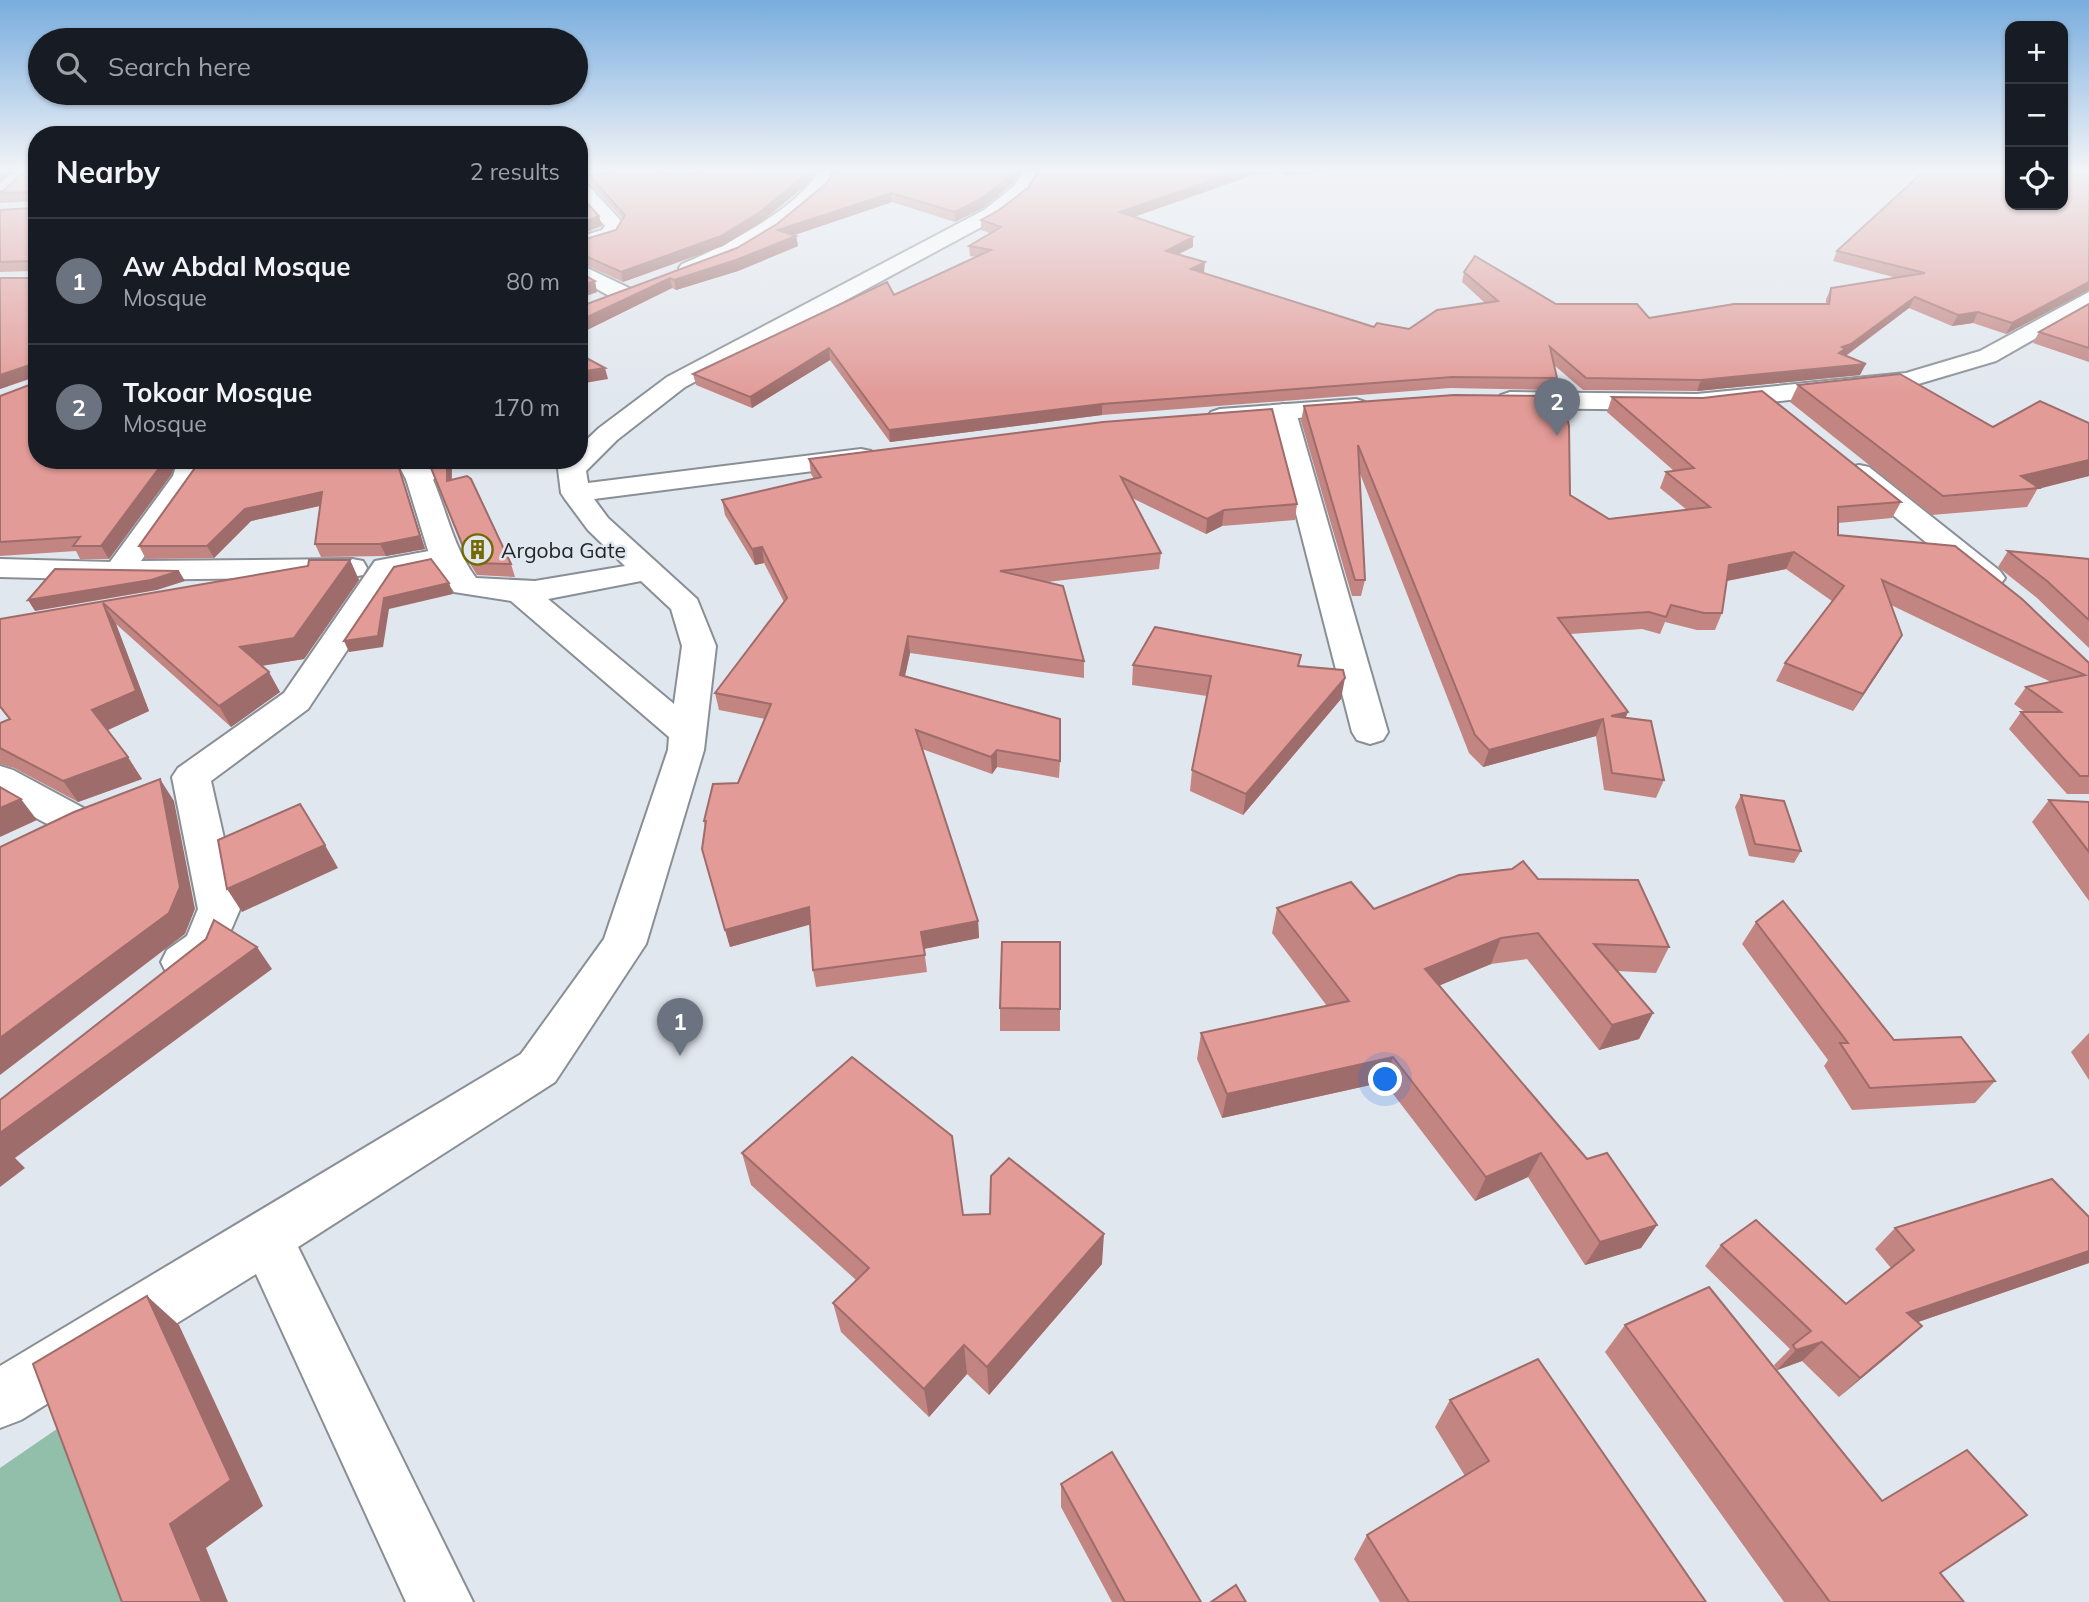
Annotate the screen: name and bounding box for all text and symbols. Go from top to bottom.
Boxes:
map controls [2005,21,2068,210]
button: + [2005,21,2068,84]
search box [28,28,588,105]
icon: search [52,48,90,86]
text: Search here [108,50,251,83]
button: − [2005,84,2068,147]
button: locate [2005,147,2068,210]
text: Nearby [56,153,160,191]
text: 2 results [470,157,560,186]
text: Aw Abdal Mosque [123,250,351,283]
text: 1 [72,267,86,296]
text: 80 m [506,267,560,296]
text: Mosque [123,283,207,312]
text: Tokoar Mosque [123,376,312,409]
pin: 2 [1534,378,1580,436]
text: 2 [72,393,86,422]
text: 170 m [492,393,560,422]
text: Mosque [123,409,207,438]
building icon: Argoba Gate [461,533,495,567]
place label: Argoba Gate [501,537,626,563]
pin: 1 [657,998,703,1056]
your location [1368,1062,1402,1096]

